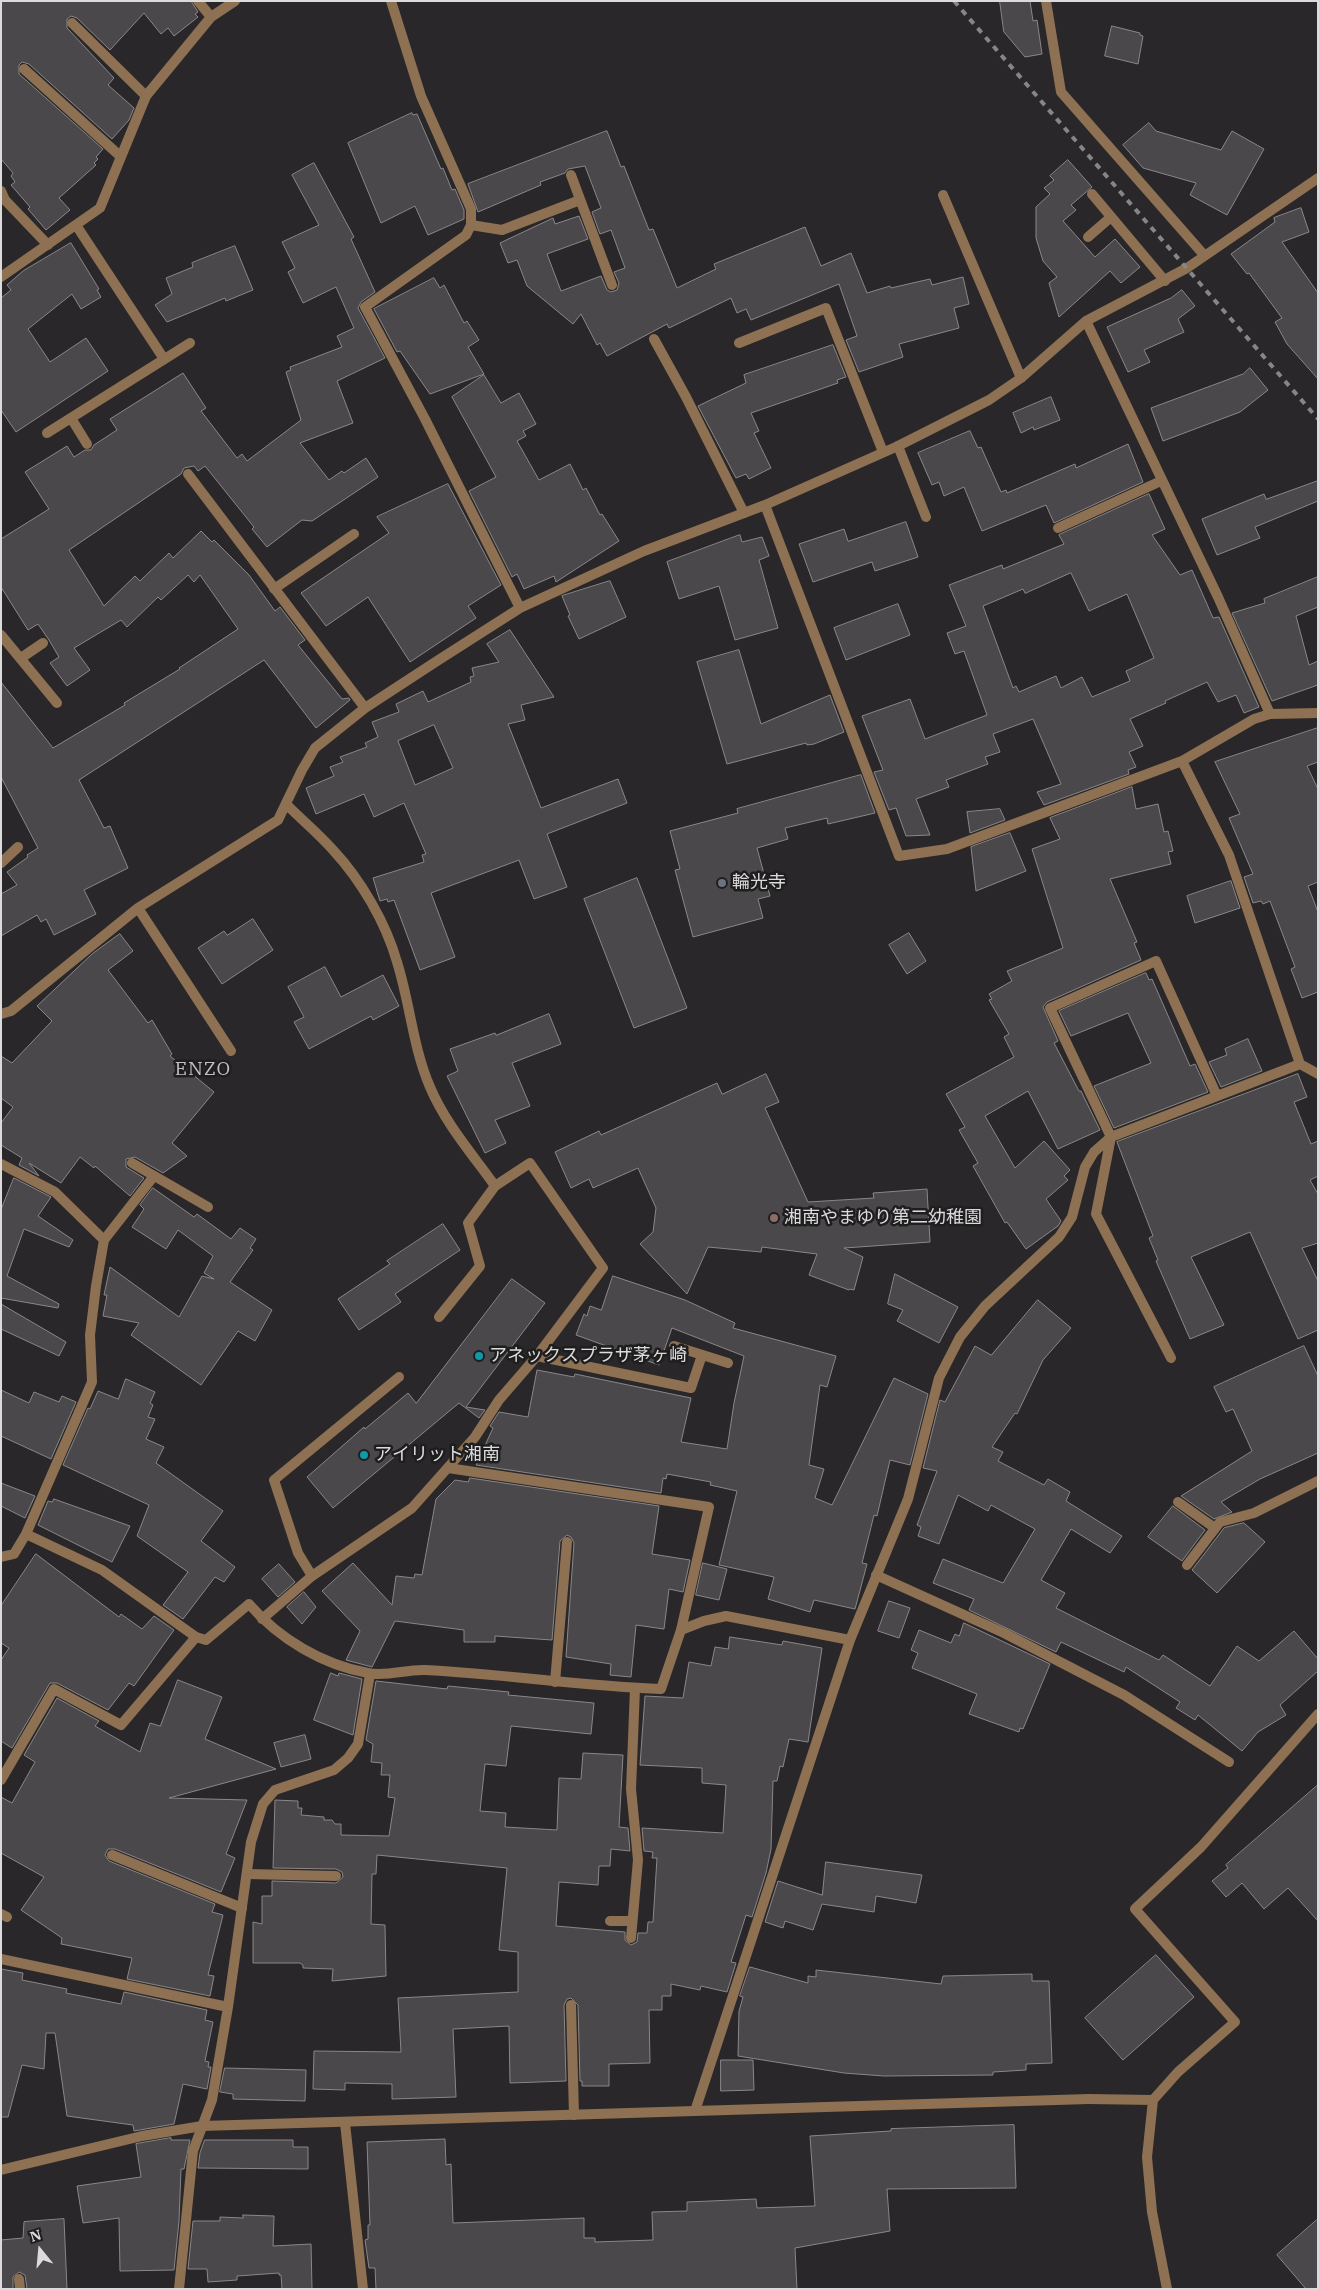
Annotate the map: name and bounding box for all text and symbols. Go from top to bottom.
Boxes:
place label: 輪光寺 [732,872,786,894]
marker: 輪光寺 [716,877,728,889]
district label: ENZO [174,1059,232,1081]
place label: 湘南やまゆり第二幼稚園 [784,1207,982,1229]
marker: 湘南やまゆり第二幼稚園 [768,1212,780,1224]
place label: アネックスプラザ茅ヶ崎 [489,1345,687,1367]
marker: アネックスプラザ茅ヶ崎 [473,1350,485,1362]
place label: アイリット湘南 [374,1444,500,1466]
marker: アイリット湘南 [358,1449,370,1461]
north arrow [15,2225,65,2275]
text: N [28,2225,44,2246]

